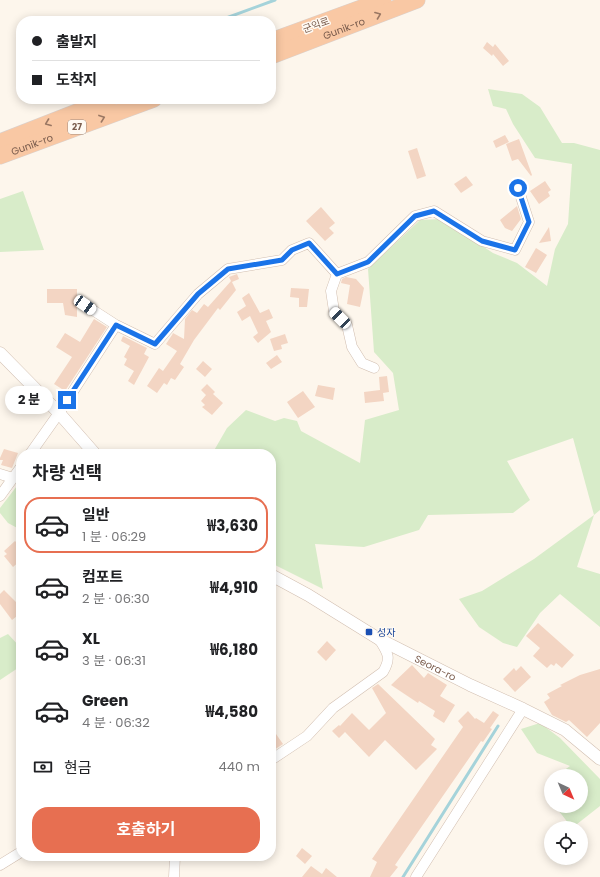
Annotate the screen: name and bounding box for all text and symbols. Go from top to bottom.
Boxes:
one-way arrow [374,12,381,20]
street label: 군익로 [300,13,332,37]
street label: Gunik-ro [321,13,367,43]
text: 출발지 [56,31,97,52]
text: 도착지 [56,69,97,90]
one-way arrow [99,114,106,123]
one-way arrow [44,118,51,126]
road number: 27 [68,120,86,134]
street label: Gunik-ro [9,130,55,159]
route start [509,179,527,197]
car [72,293,98,317]
car [327,305,353,331]
callout: 2 분 [5,386,53,414]
text: 2 분 [18,390,40,409]
route end [58,391,76,409]
text: 차량 선택 [32,460,102,485]
text: 일반 [82,504,110,525]
icon: car [34,507,70,543]
text: ₩3,630 [207,515,258,536]
text: 1 분 · 06:29 [82,527,146,546]
text: 컴포트 [82,566,123,587]
icon: car [34,569,70,605]
text: ₩4,910 [210,577,258,598]
text: 2 분 · 06:30 [82,589,150,608]
place label: 성자 [377,625,396,640]
marker: 성자 [364,627,374,637]
text: XL [82,628,100,649]
icon: car [34,631,70,667]
text: ₩6,180 [210,639,258,660]
text: 3 분 · 06:31 [82,651,146,670]
street label: Seora-ro [412,651,459,684]
text: Green [82,690,128,711]
icon: car [34,693,70,729]
text: ₩4,580 [205,701,258,722]
text: 4 분 · 06:32 [82,713,150,732]
icon: cash [32,756,54,778]
text: 현금 [64,757,92,778]
text: 440 m [219,757,260,776]
north arrow [544,769,588,813]
map controls [544,769,588,865]
button: 호출하기 [32,807,260,853]
button: locate [544,821,588,865]

